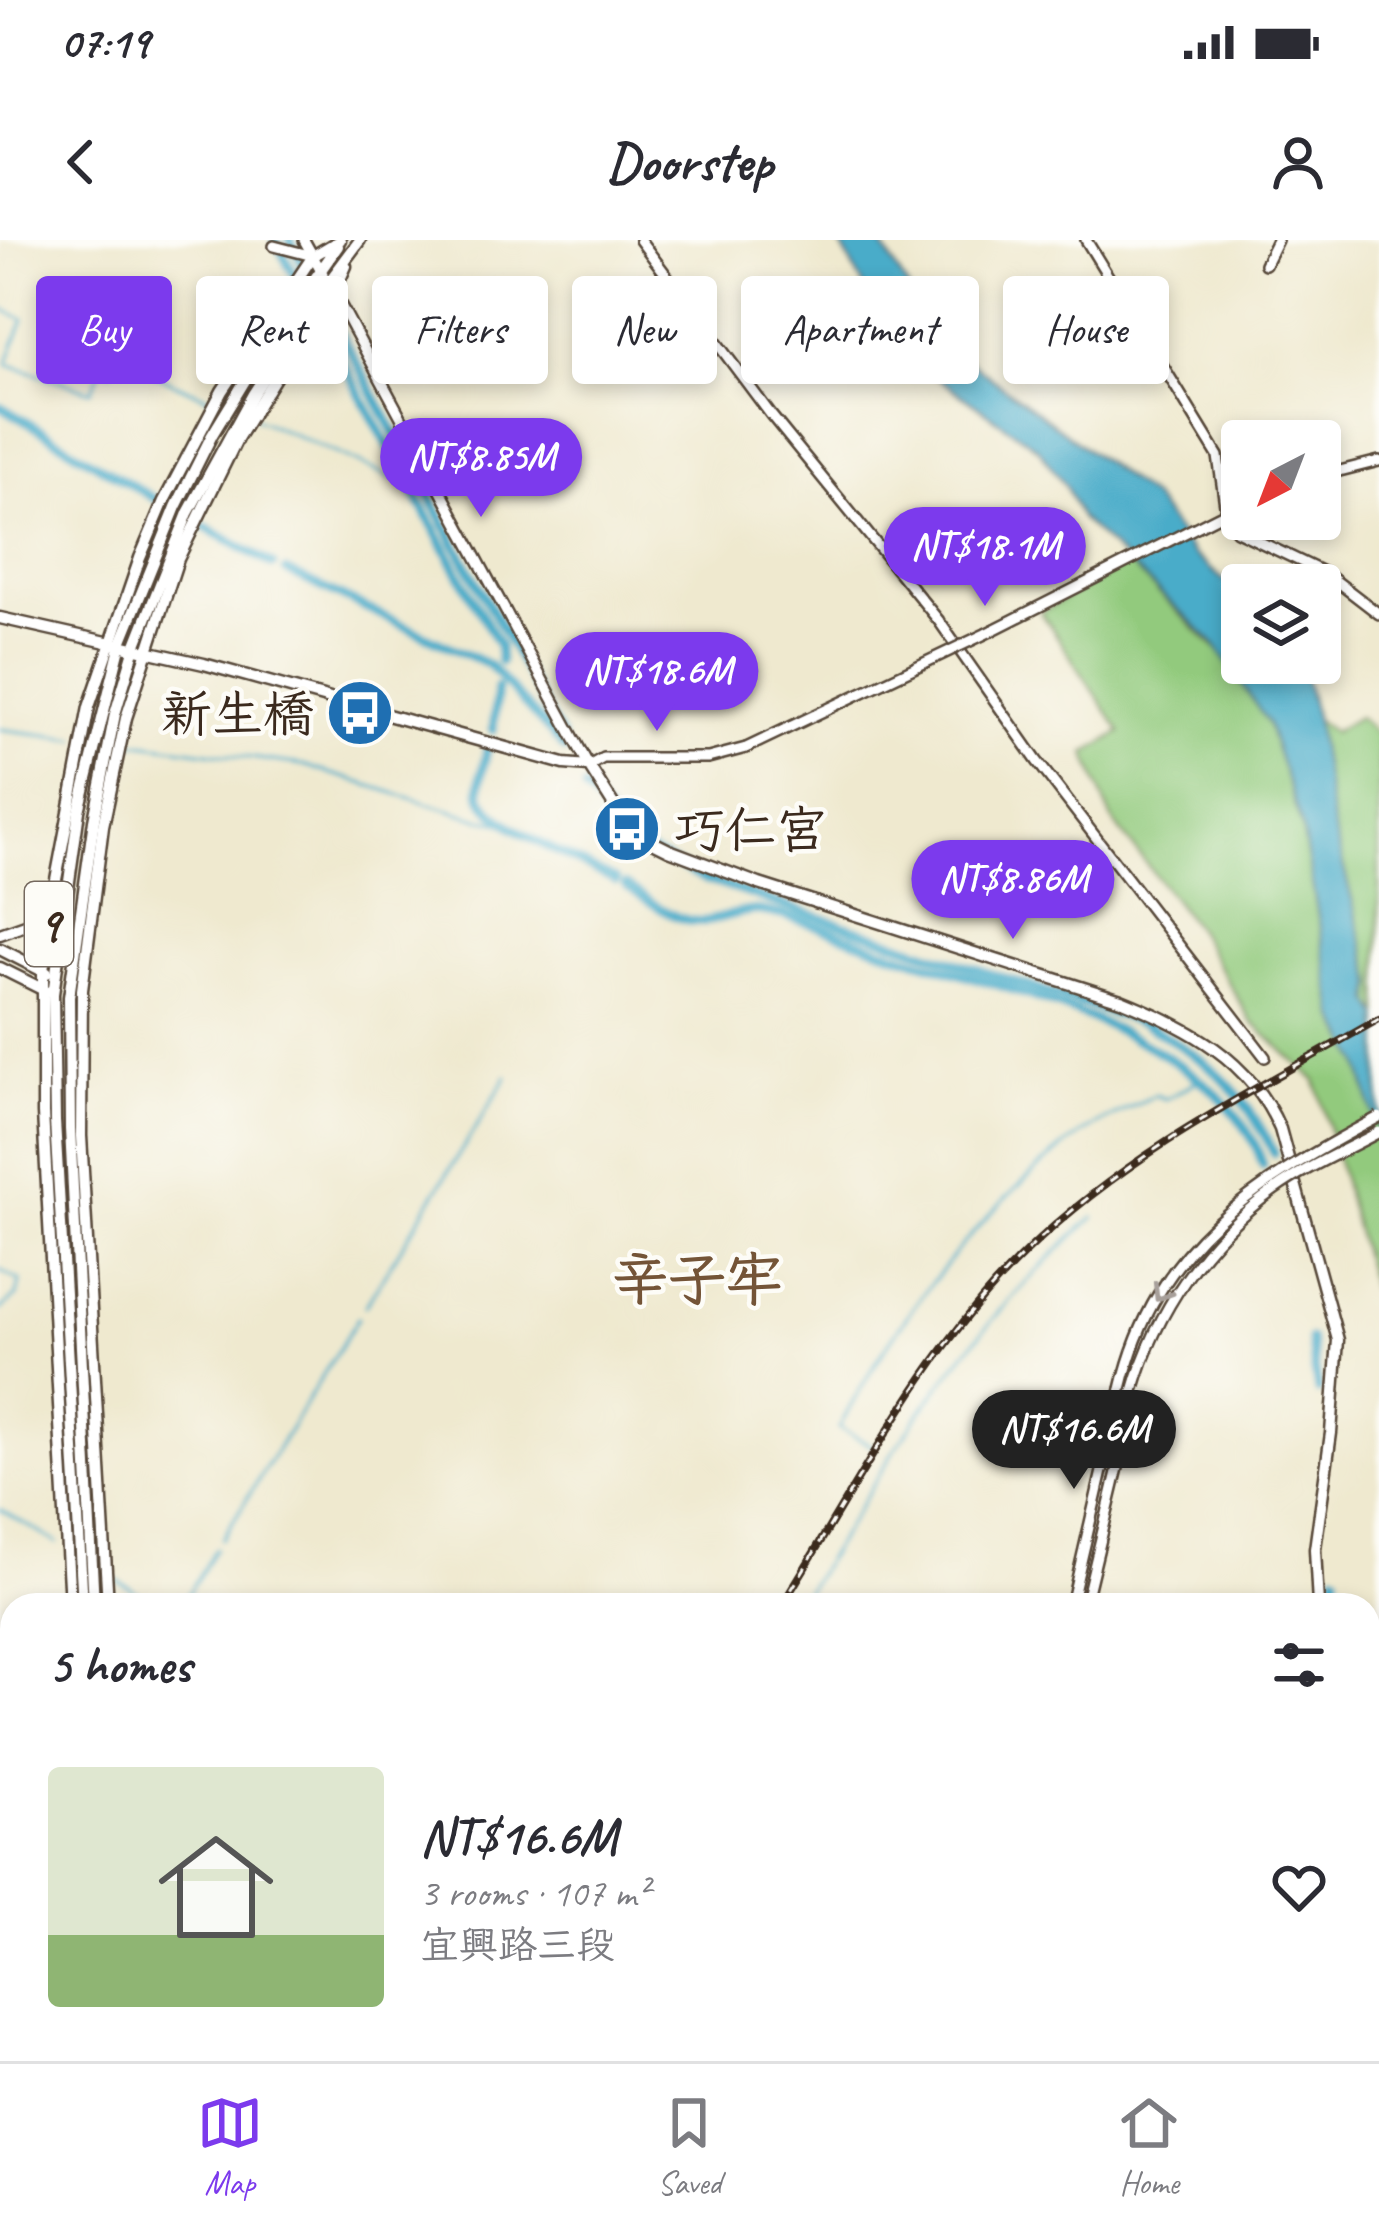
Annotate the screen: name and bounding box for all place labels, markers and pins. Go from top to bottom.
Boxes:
pin: NT$8.85M [357,418,605,520]
pin: NT$18.1M [861,507,1109,609]
pin: NT$18.6M [533,632,781,734]
bus stop icon: 新生橋 [325,678,395,748]
place label: 新生橋 [161,682,314,746]
bus stop icon: 巧仁宮 [592,794,662,864]
place label: 巧仁宮 [674,798,827,862]
pin: NT$8.86M [889,840,1137,942]
pin: NT$16.6M [950,1390,1198,1492]

